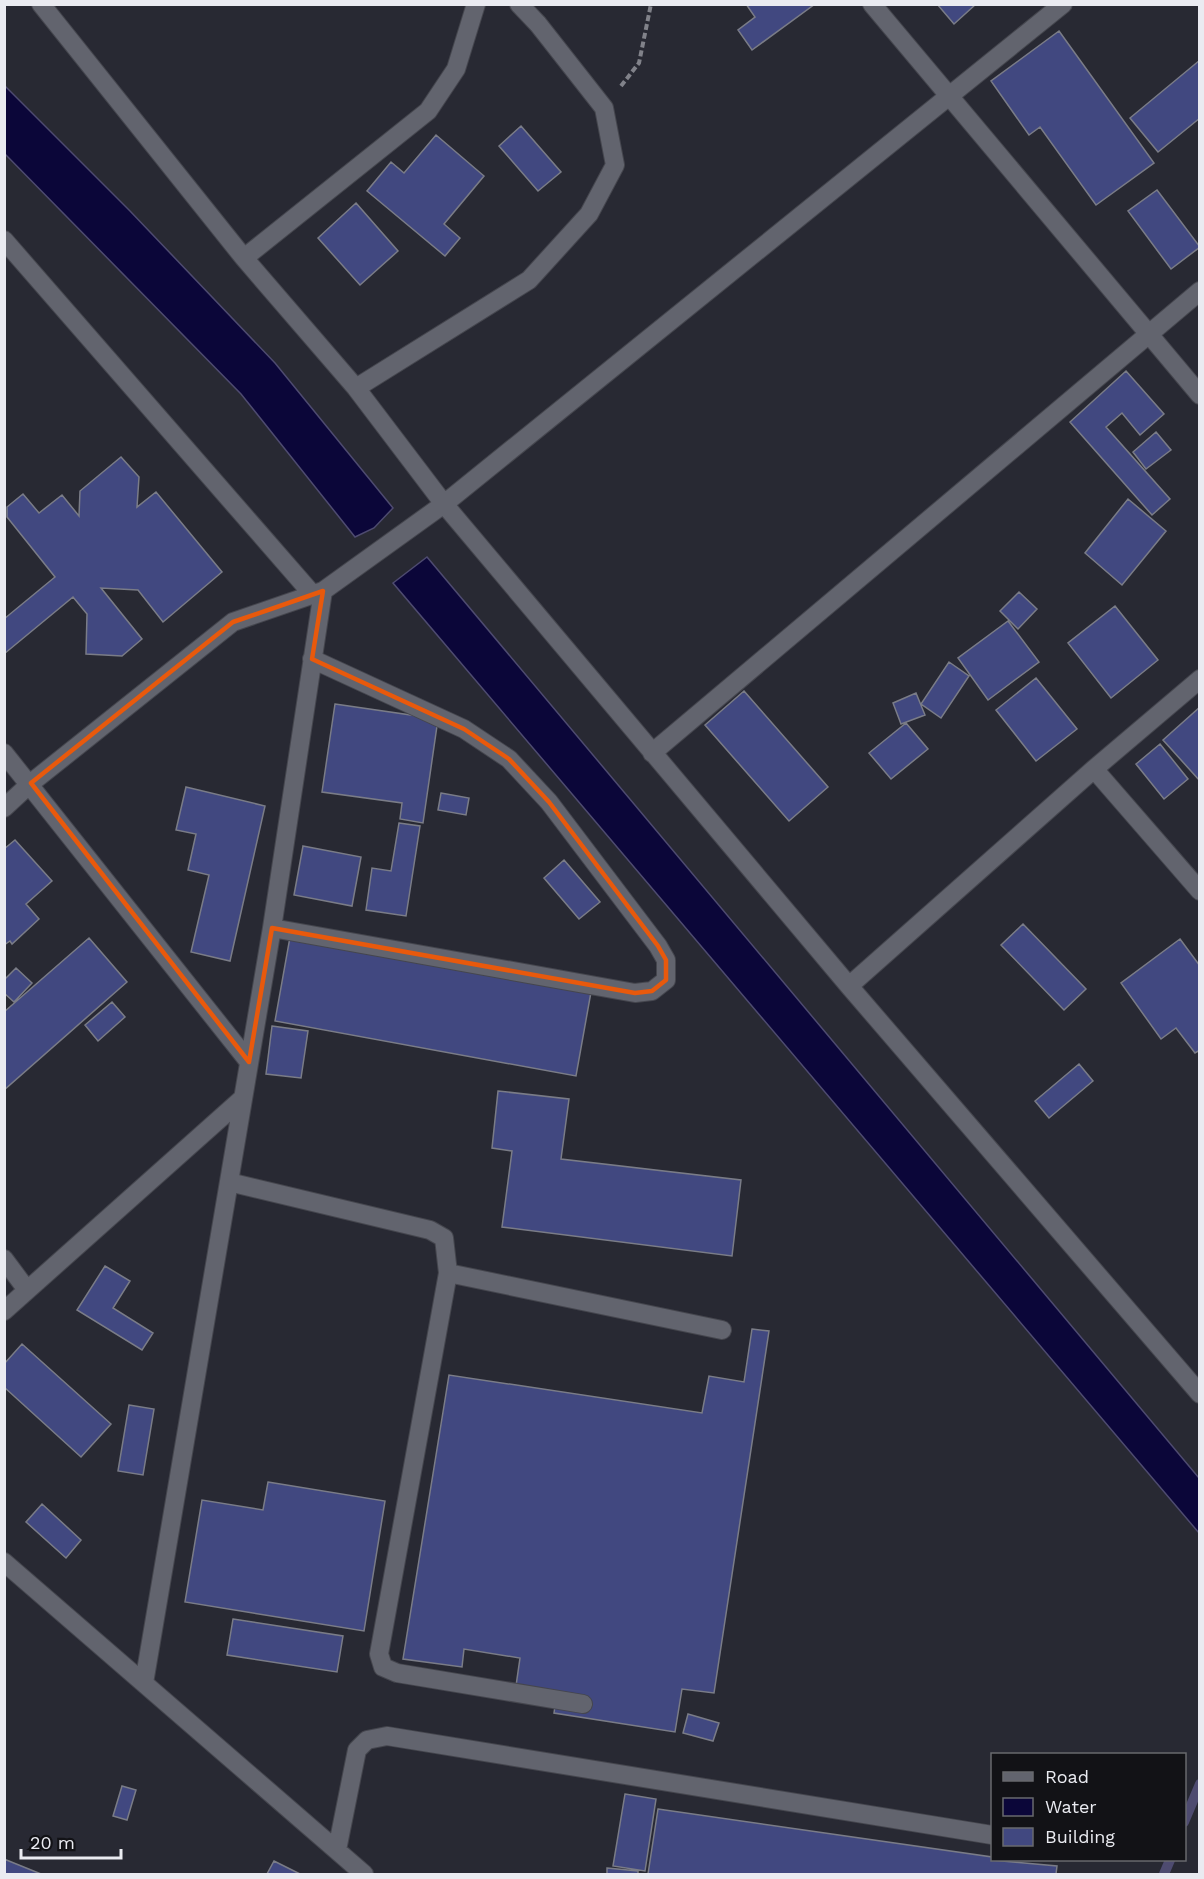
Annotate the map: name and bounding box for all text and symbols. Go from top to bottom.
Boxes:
legend [991,1753,1186,1861]
text: Road [1045,1766,1089,1787]
text: Water [1045,1796,1097,1817]
scale bar [21,1822,122,1860]
text: Building [1045,1826,1115,1847]
text: 20 m [30,1832,75,1853]

